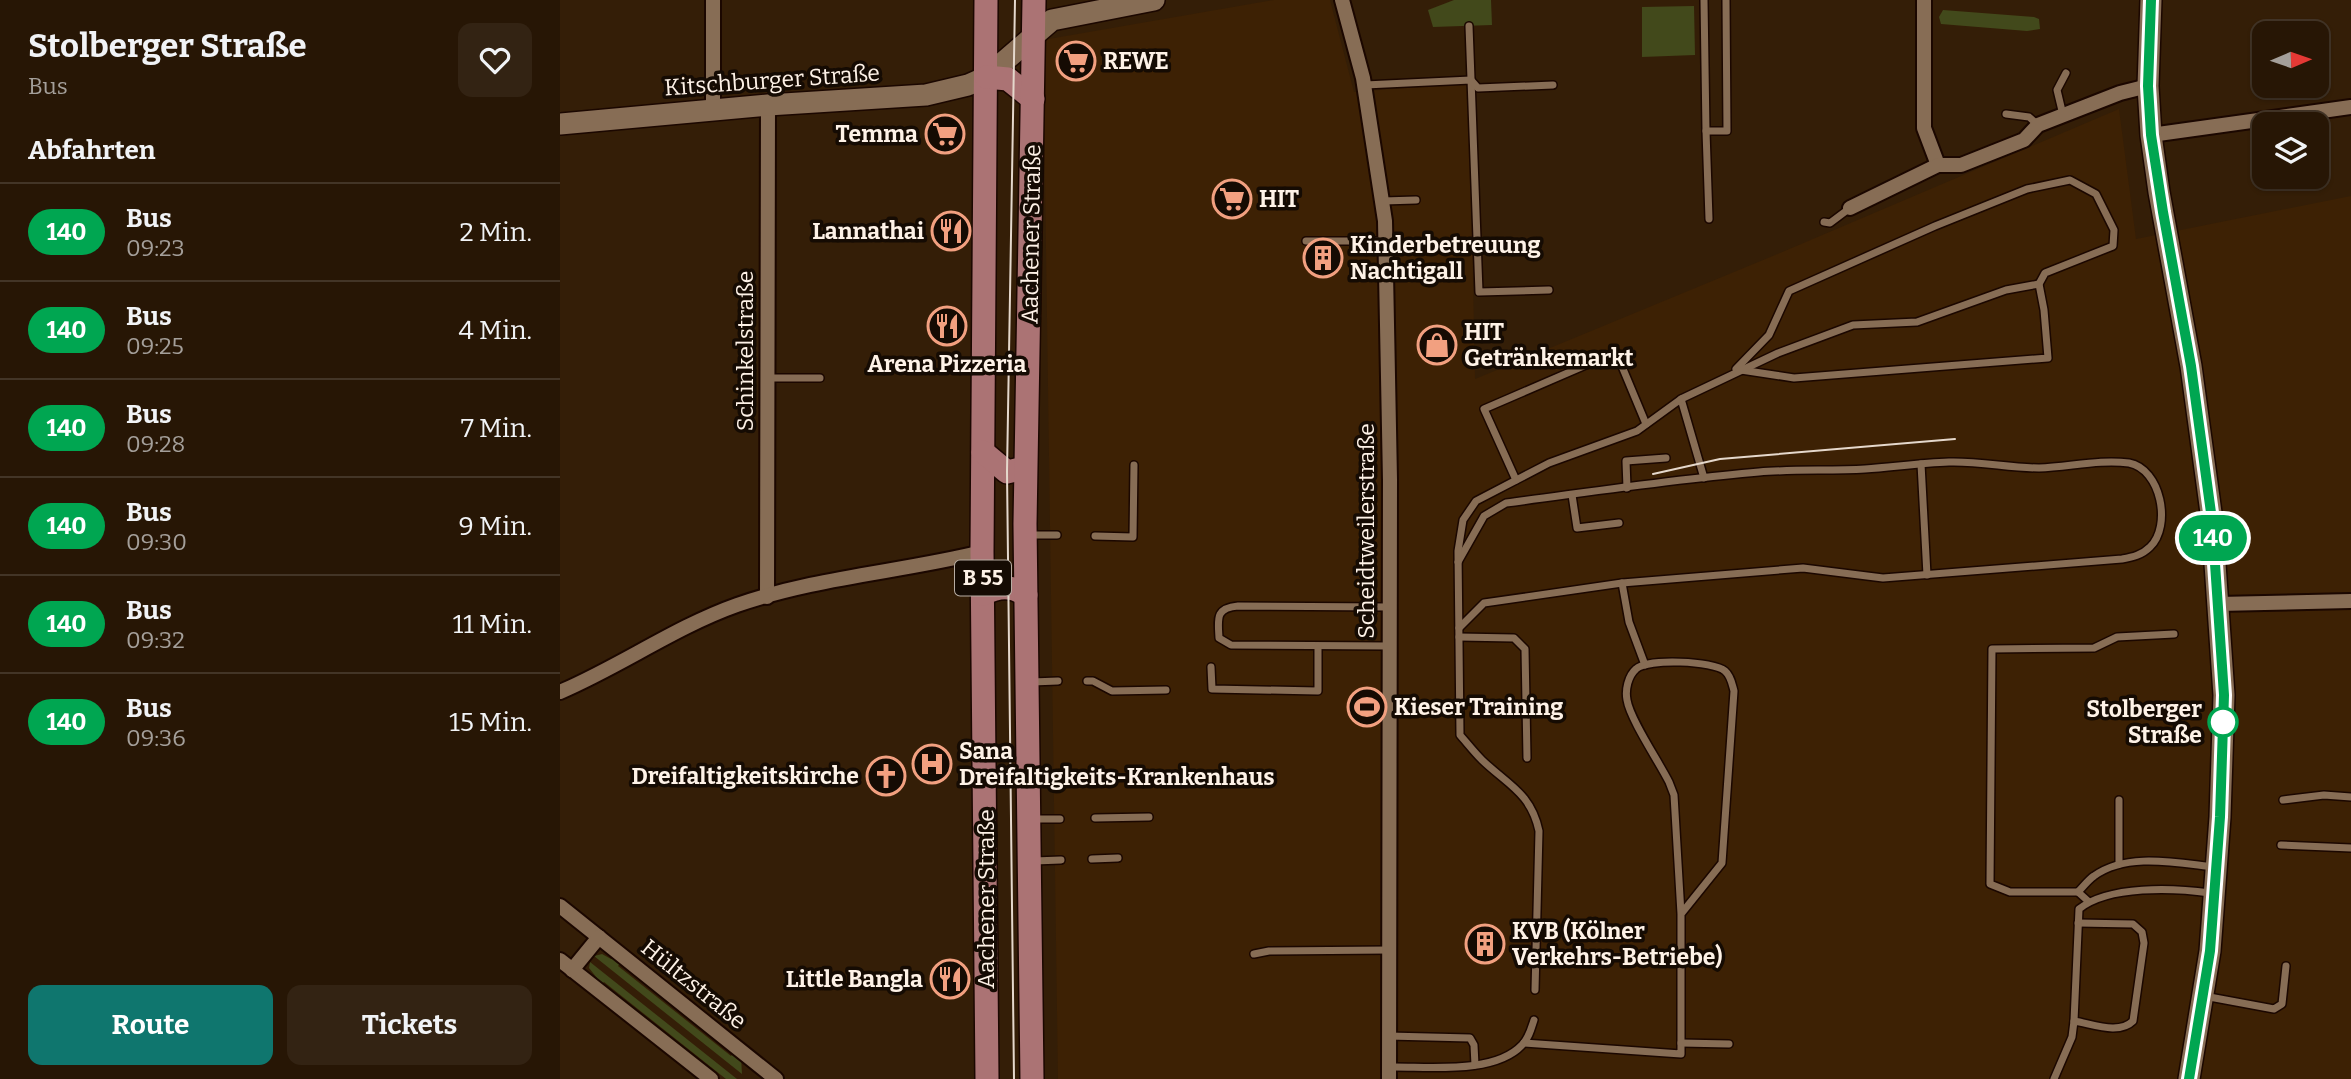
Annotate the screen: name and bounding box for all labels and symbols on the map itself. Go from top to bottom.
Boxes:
north arrow [2252,21,2329,98]
supermarket icon: REWE [1055,40,1097,82]
place label: REWE [1103,47,1169,75]
street label: Kitschburger Straße [663,59,881,101]
supermarket icon: Temma [924,113,966,155]
place label: Temma [835,120,918,148]
street label: Aachener Straße [1015,144,1047,324]
supermarket icon: HIT [1211,178,1253,220]
place label: HIT [1259,185,1299,213]
restaurant icon: Lannathai [930,210,972,252]
place label: Lannathai [812,217,924,245]
place label: Kinderbetreuung Nachtigall [1350,231,1541,285]
building icon: Kinderbetreuung Nachtigall [1302,237,1344,279]
street label: Schinkelstraße [731,271,759,431]
restaurant icon: Arena Pizzeria [926,305,968,347]
place label: HIT Getränkemarkt [1464,318,1634,372]
shop icon: HIT Getränkemarkt [1416,324,1458,366]
place label: Arena Pizzeria [868,350,1027,378]
street label: Scheidtweilerstraße [1352,423,1380,639]
line badge: 140 [2173,515,2253,561]
road number: B 55 [955,560,1011,596]
sports icon: Kieser Training [1346,686,1388,728]
place label: Kieser Training [1394,693,1564,721]
place label: Stolberger Straße [2086,695,2202,749]
marker: Stolberger Straße [2208,707,2238,737]
place label: Sana Dreifaltigkeits-Krankenhaus [959,737,1275,791]
hospital icon: Sana Dreifaltigkeits-Krankenhaus [911,743,953,785]
church icon: Dreifaltigkeitskirche [865,755,907,797]
place label: Dreifaltigkeitskirche [632,762,859,790]
street label: Aachener Straße [972,809,1000,989]
place label: KVB (Kölner Verkehrs-Betriebe) [1512,917,1723,971]
building icon: KVB (Kölner Verkehrs-Betriebe) [1464,923,1506,965]
street label: Hültzstraße [636,933,752,1035]
restaurant icon: Little Bangla [929,958,971,1000]
place label: Little Bangla [786,965,923,993]

